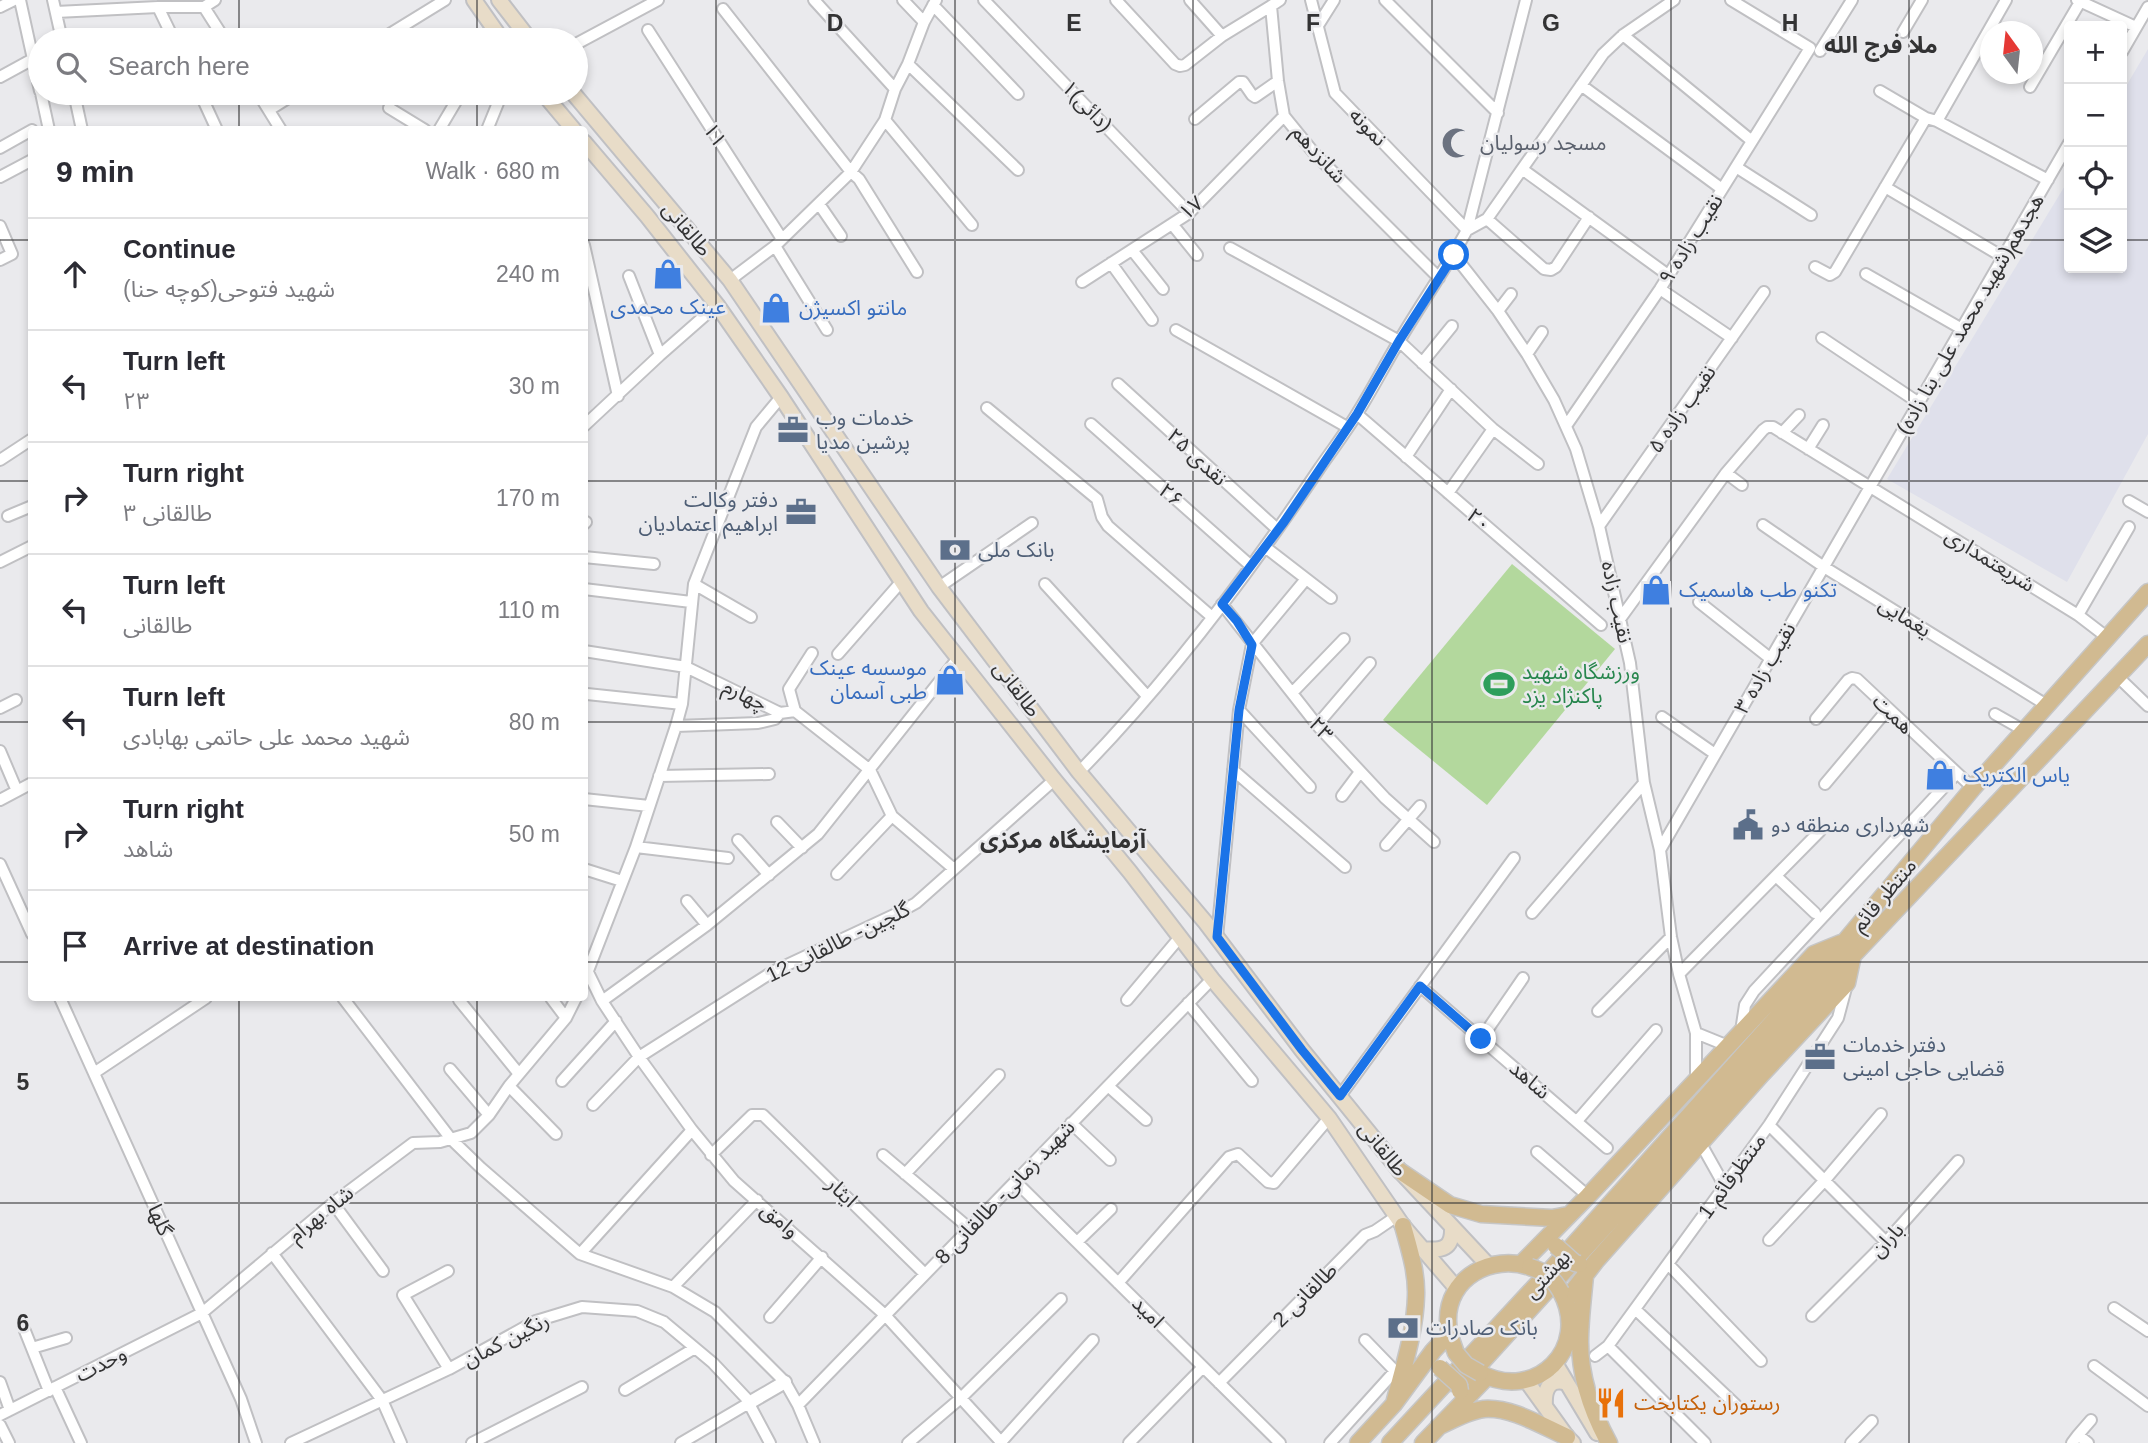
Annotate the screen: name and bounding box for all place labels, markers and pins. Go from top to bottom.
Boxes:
mosque icon: مسجد رسولیان [1440,126,1474,160]
place label: مسجد رسولیان [1480,131,1607,155]
shop icon: عینک محمدی [651,257,685,291]
shop icon: مانتو اكسيژن [759,291,793,325]
place label: عینک محمدی [610,295,726,319]
place label: مانتو اكسيژن [799,296,907,320]
place label: خدمات وب پرشین مدیا [816,406,914,455]
office icon: خدمات وب پرشین مدیا [776,413,810,447]
place label: دفتر وکالت ابراهیم اعتمادیان [639,488,778,539]
office icon: دفتر وکالت ابراهیم اعتمادیان [784,495,818,529]
bank icon: بانک ملی [938,533,972,567]
place label: بانک ملی [978,538,1055,562]
shop icon: تکنو طب هاسمیک [1639,573,1673,607]
place label: تکنو طب هاسمیک [1679,578,1837,602]
place label: موسسه عینک طبی آسمان [810,656,927,704]
place label: ورزشگاه شهید پاکنژاد یزد [1522,660,1640,709]
shop icon: موسسه عینک طبی آسمان [933,663,967,697]
sports icon: ورزشگاه شهید پاکنژاد یزد [1482,667,1516,701]
shop icon: یاس الکتریک [1923,758,1957,792]
place label: یاس الکتریک [1963,763,2070,787]
public building icon: شهرداری منطقه دو [1731,808,1765,842]
place label: شهرداری منطقه دو [1771,813,1929,837]
place label: دفتر خدمات قضایی حاجی امینی [1843,1033,2005,1081]
office icon: دفتر خدمات قضایی حاجی امینی [1803,1040,1837,1074]
bank icon: بانک صادرات [1386,1311,1420,1345]
place label: بانک صادرات [1426,1316,1538,1340]
restaurant icon: رستوران یکتابخت [1594,1386,1628,1420]
place label: رستوران یکتابخت [1634,1391,1781,1415]

